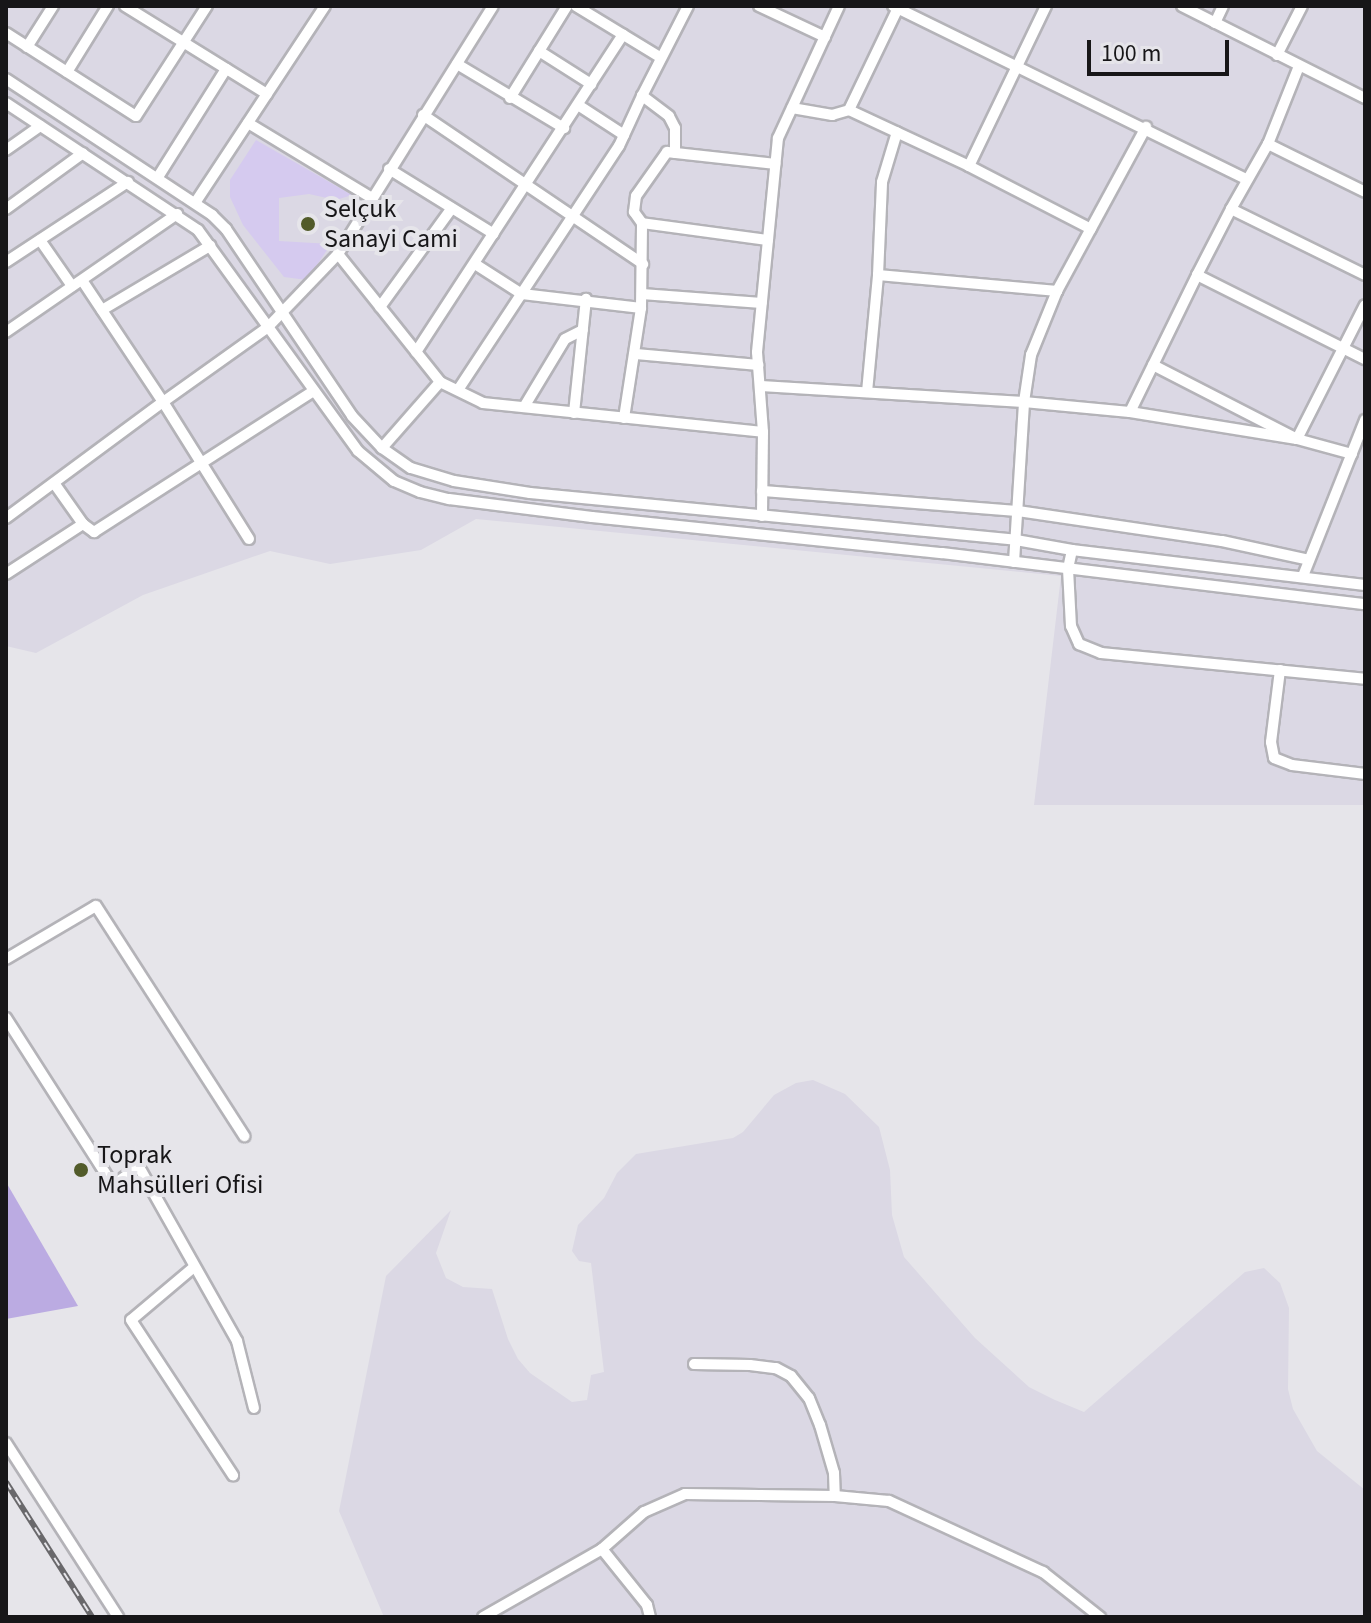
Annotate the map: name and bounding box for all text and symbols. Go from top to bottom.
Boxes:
scale bar [1091,24,1233,74]
text: 100 m [1101,36,1161,71]
place label: Selçuk Sanayi Cami [324,193,458,254]
marker: Selçuk Sanayi Cami [299,215,317,233]
place label: Toprak Mahsülleri Ofisi [97,1139,264,1200]
marker: Toprak Mahsülleri Ofisi [72,1161,90,1179]

